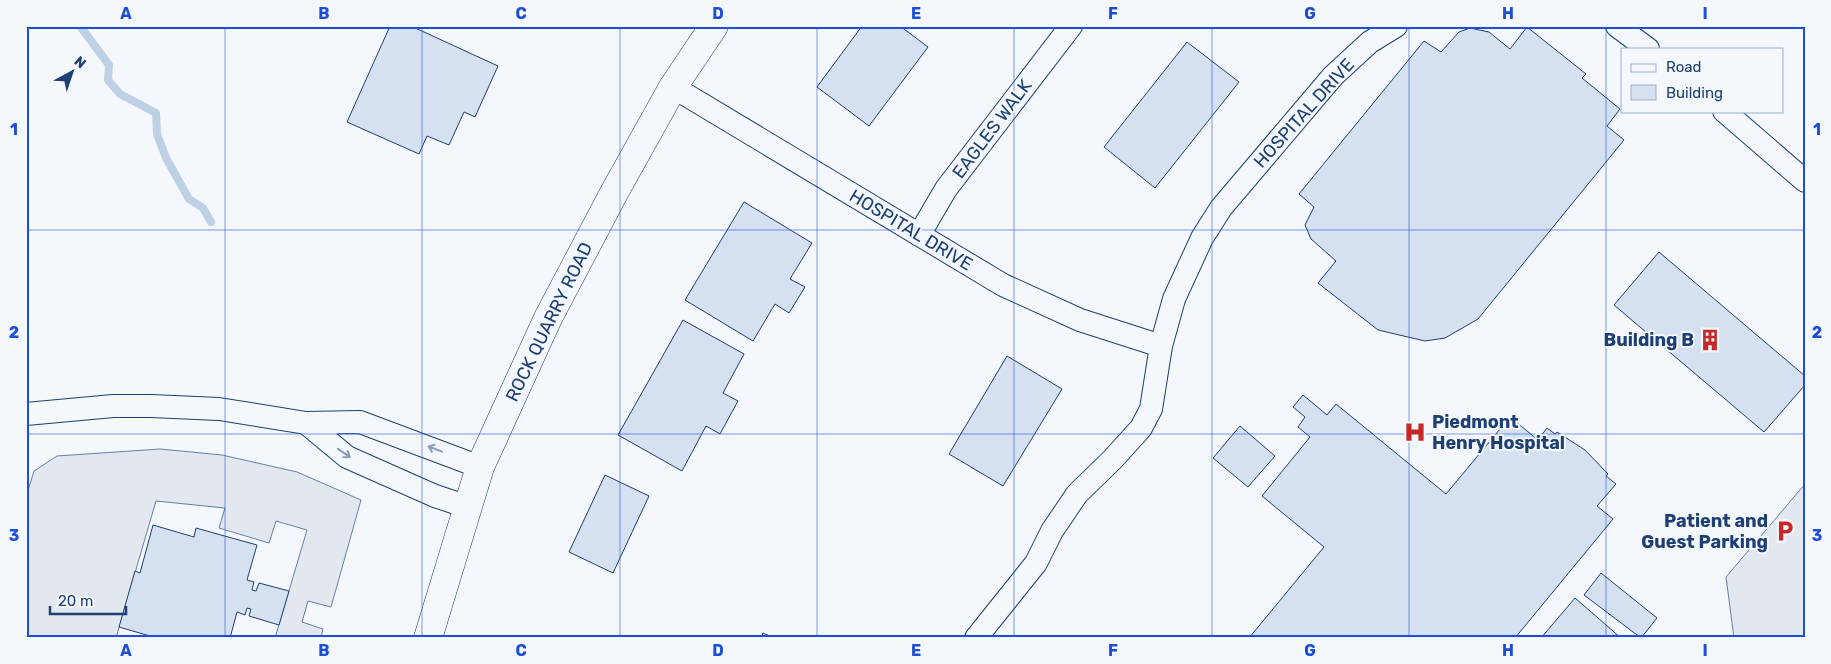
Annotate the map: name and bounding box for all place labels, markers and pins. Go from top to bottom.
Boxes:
building icon: Building B [1697,327,1723,353]
place label: Building B [1603,329,1694,351]
place label: Piedmont Henry Hospital [1432,411,1565,454]
hospital icon: Piedmont Henry Hospital [1402,419,1428,445]
place label: Patient and Guest Parking [1641,510,1768,553]
parking icon: Patient and Guest Parking [1772,518,1798,544]

